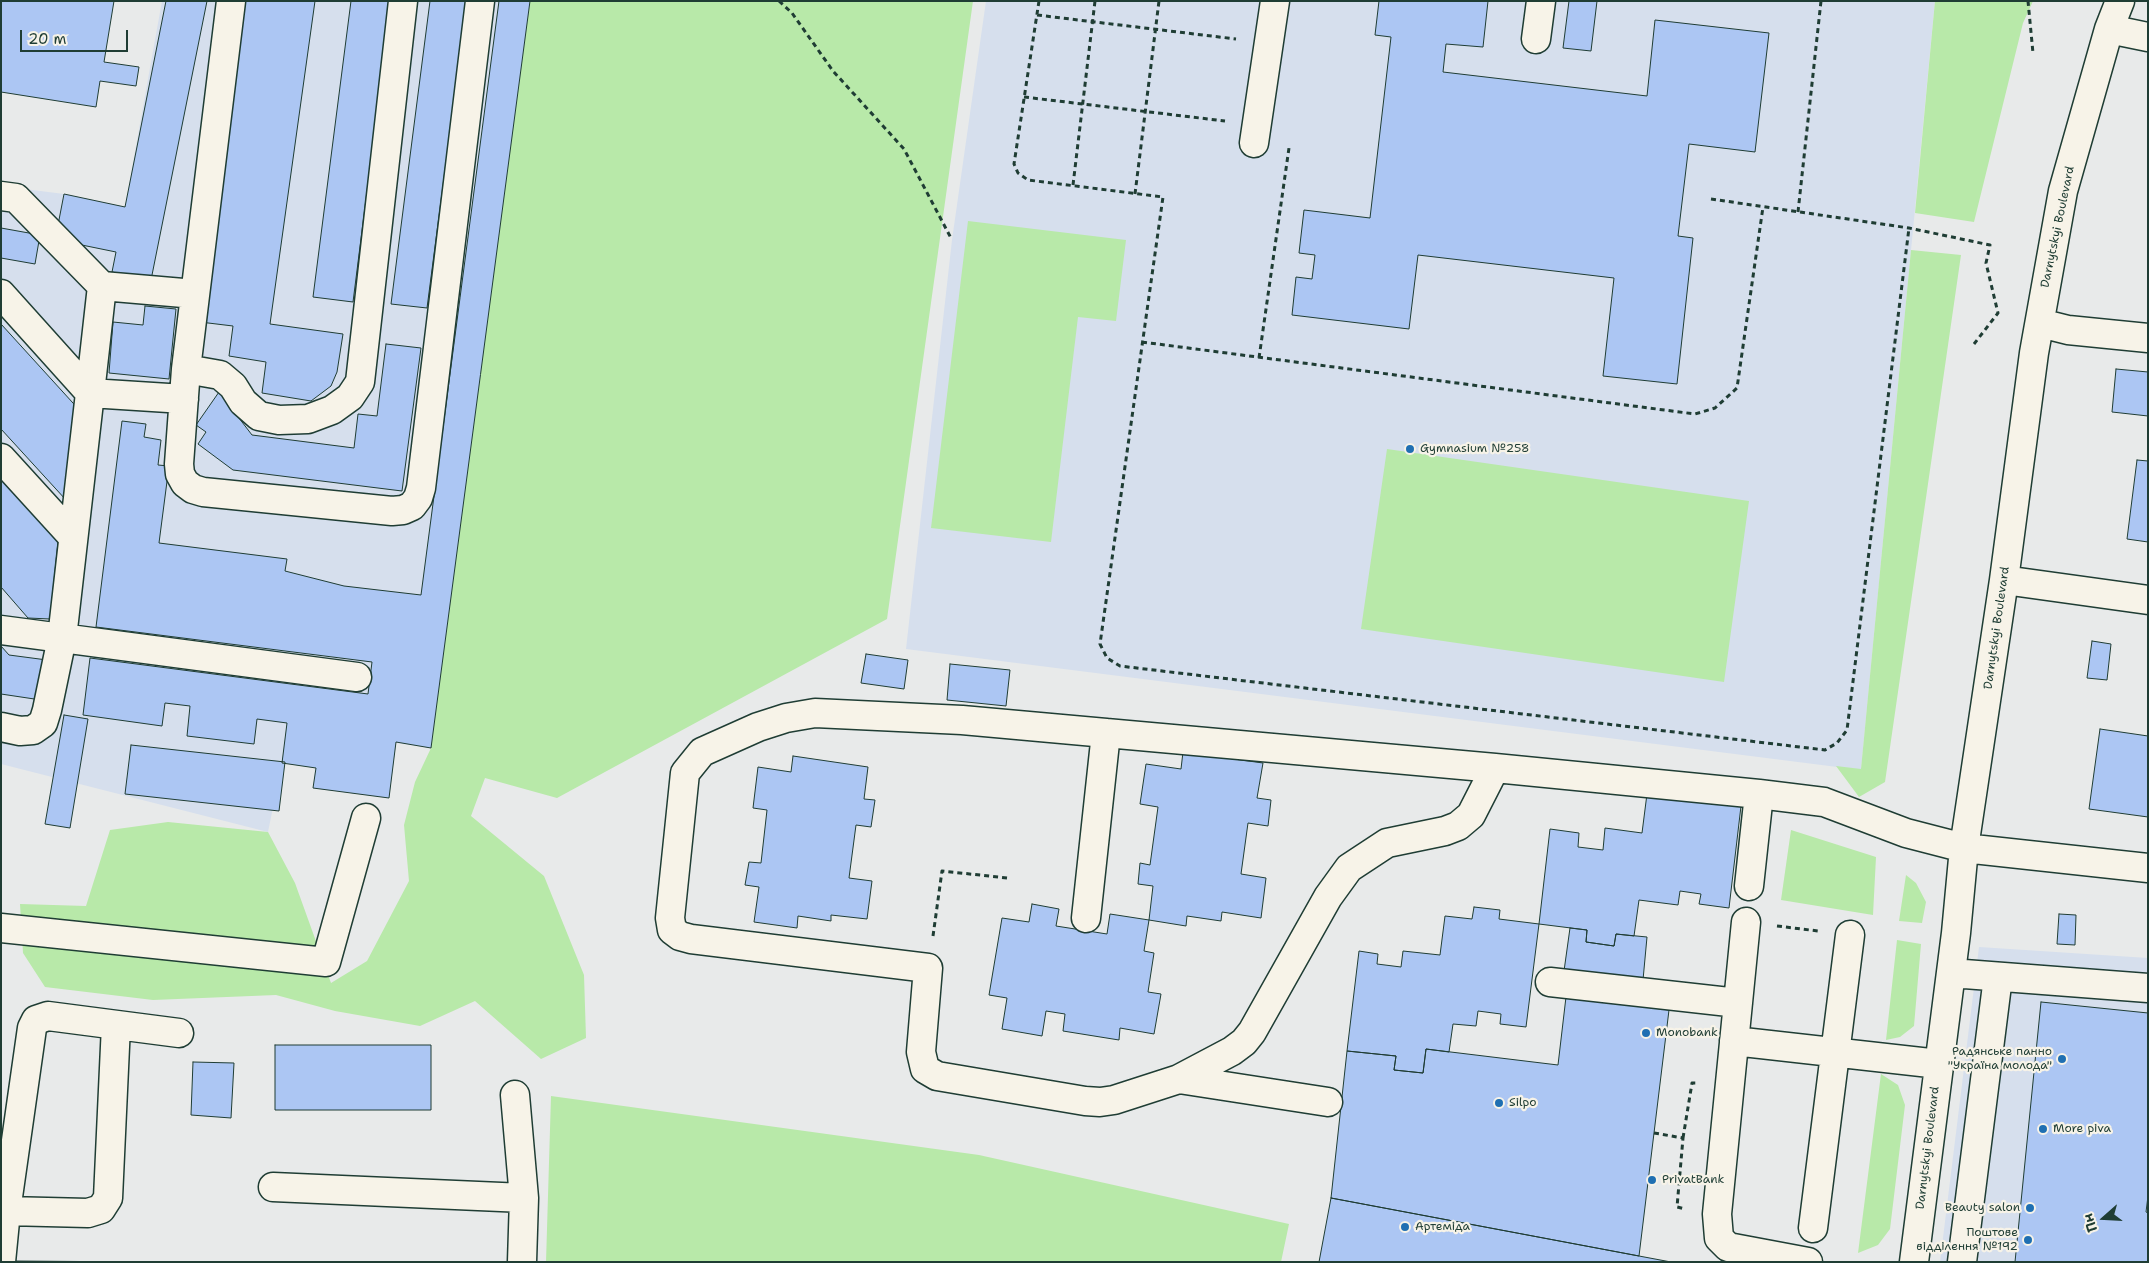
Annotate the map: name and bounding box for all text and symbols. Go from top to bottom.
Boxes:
scale bar [22,20,130,52]
text: 20 m [28,29,67,49]
street label: Darnytskyi Boulevard [2038,165,2078,289]
place label: Gymnasium №258 [1420,442,1529,456]
marker: Gymnasium №258 [1404,443,1416,455]
street label: Darnytskyi Boulevard [1981,566,2013,690]
place label: Monobank [1656,1026,1718,1040]
marker: Monobank [1640,1027,1652,1039]
place label: Радянське панно "Україна молода" [1948,1045,2052,1073]
marker: Радянське панно "Україна молода" [2056,1053,2068,1065]
street label: Darnytskyi Boulevard [1913,1086,1943,1210]
place label: Silpo [1509,1096,1537,1110]
marker: Silpo [1493,1097,1505,1109]
place label: More piva [2053,1122,2111,1136]
marker: More piva [2037,1123,2049,1135]
place label: PrivatBank [1662,1173,1725,1187]
marker: PrivatBank [1646,1174,1658,1186]
north arrow [2079,1193,2129,1243]
place label: Beauty salon [1945,1201,2020,1215]
marker: Beauty salon [2024,1202,2036,1214]
text: Пн [2078,1211,2101,1235]
place label: Артеміда [1415,1220,1470,1234]
marker: Артеміда [1399,1221,1411,1233]
place label: Поштове відділення №192 [1916,1226,2018,1254]
marker: Поштове відділення №192 [2022,1234,2034,1246]

